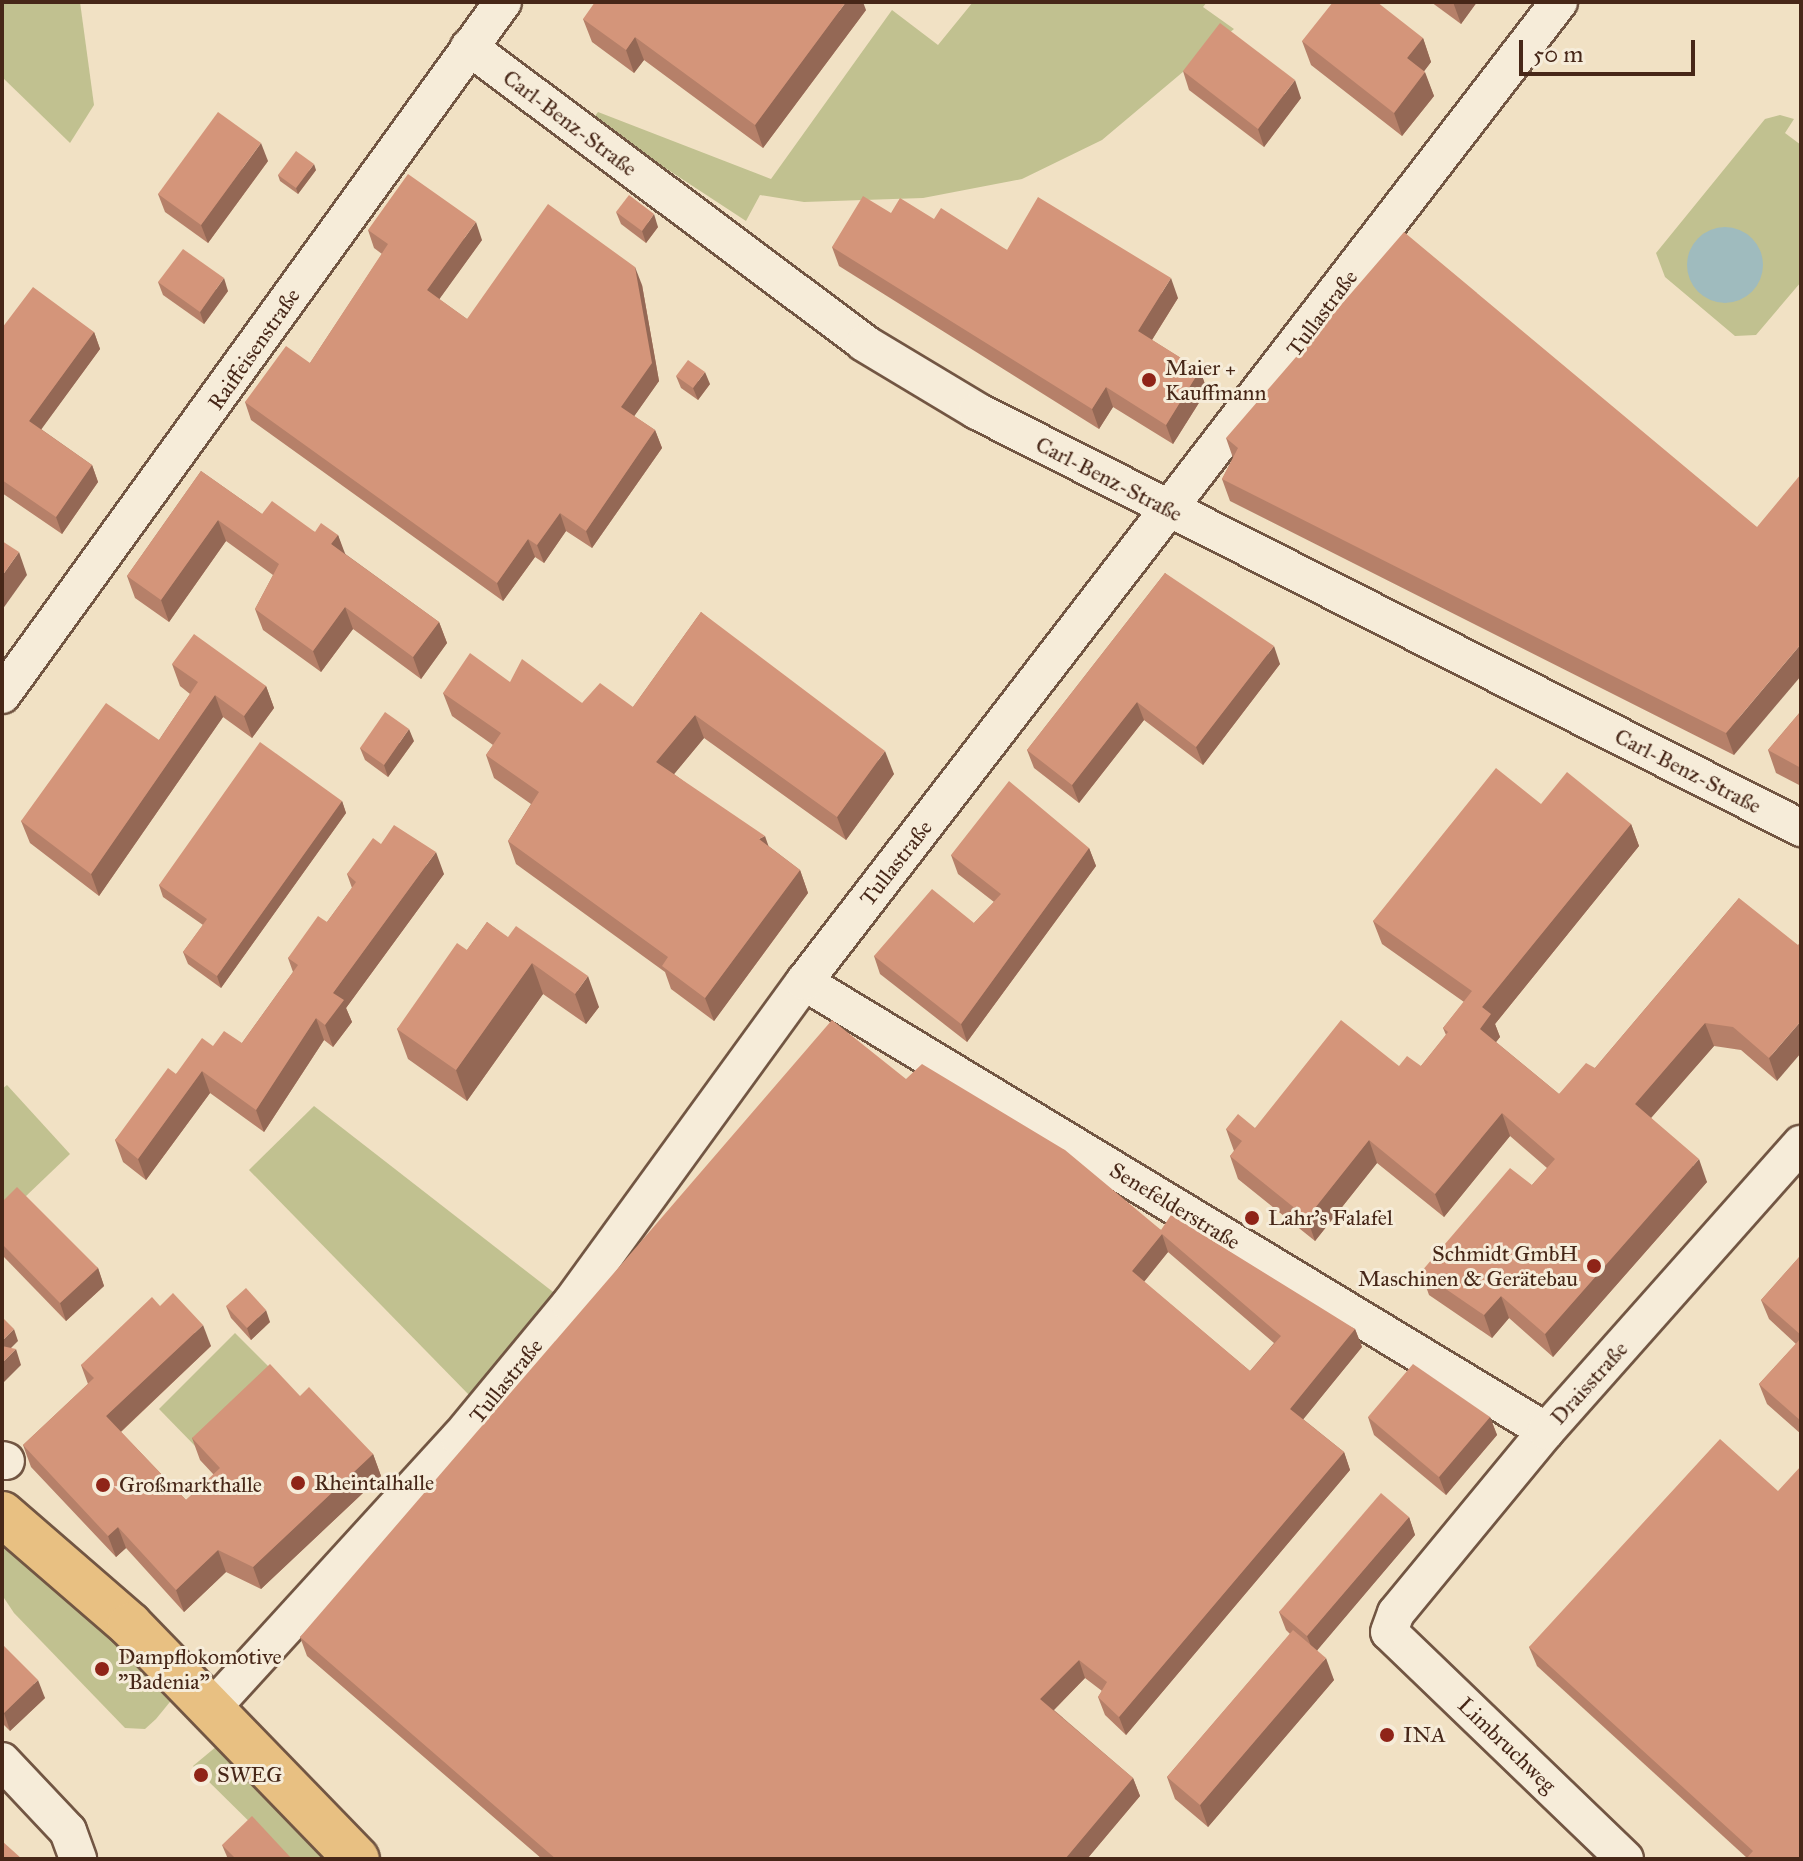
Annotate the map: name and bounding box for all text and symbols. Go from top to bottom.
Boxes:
scale bar [1523,24,1699,74]
text: 50 m [1533,39,1583,69]
street label: Carl-Benz-Straße [498,64,642,182]
street label: Tullastraße [1281,264,1363,362]
street label: Raiffeisenstraße [202,283,306,415]
place label: Maier + Kauffmann [1165,354,1266,406]
marker: Maier + Kauffmann [1140,371,1158,389]
street label: Carl-Benz-Straße [1031,431,1187,527]
street label: Carl-Benz-Straße [1610,723,1766,819]
street label: Tullastraße [854,815,938,911]
street label: Senefelderstraße [1105,1157,1245,1255]
place label: Lahr's Falafel [1268,1205,1393,1231]
marker: Lahr's Falafel [1243,1209,1261,1227]
place label: Schmidt GmbH Maschinen & Gerätebau [1358,1240,1578,1292]
marker: Schmidt GmbH Maschinen & Gerätebau [1585,1257,1603,1275]
street label: Tullastraße [464,1333,548,1429]
street label: Draisstraße [1545,1336,1633,1430]
place label: Rheintalhalle [314,1470,434,1496]
place label: Großmarkthalle [119,1472,262,1498]
marker: Rheintalhalle [289,1474,307,1492]
marker: Großmarkthalle [94,1476,112,1494]
place label: Dampflokomotive "Badenia" [118,1643,282,1694]
marker: Dampflokomotive "Badenia" [93,1660,111,1678]
street label: Limbruchweg [1452,1692,1562,1798]
place label: INA [1403,1722,1446,1748]
marker: INA [1378,1726,1396,1744]
place label: SWEG [217,1762,282,1788]
marker: SWEG [192,1766,210,1784]

